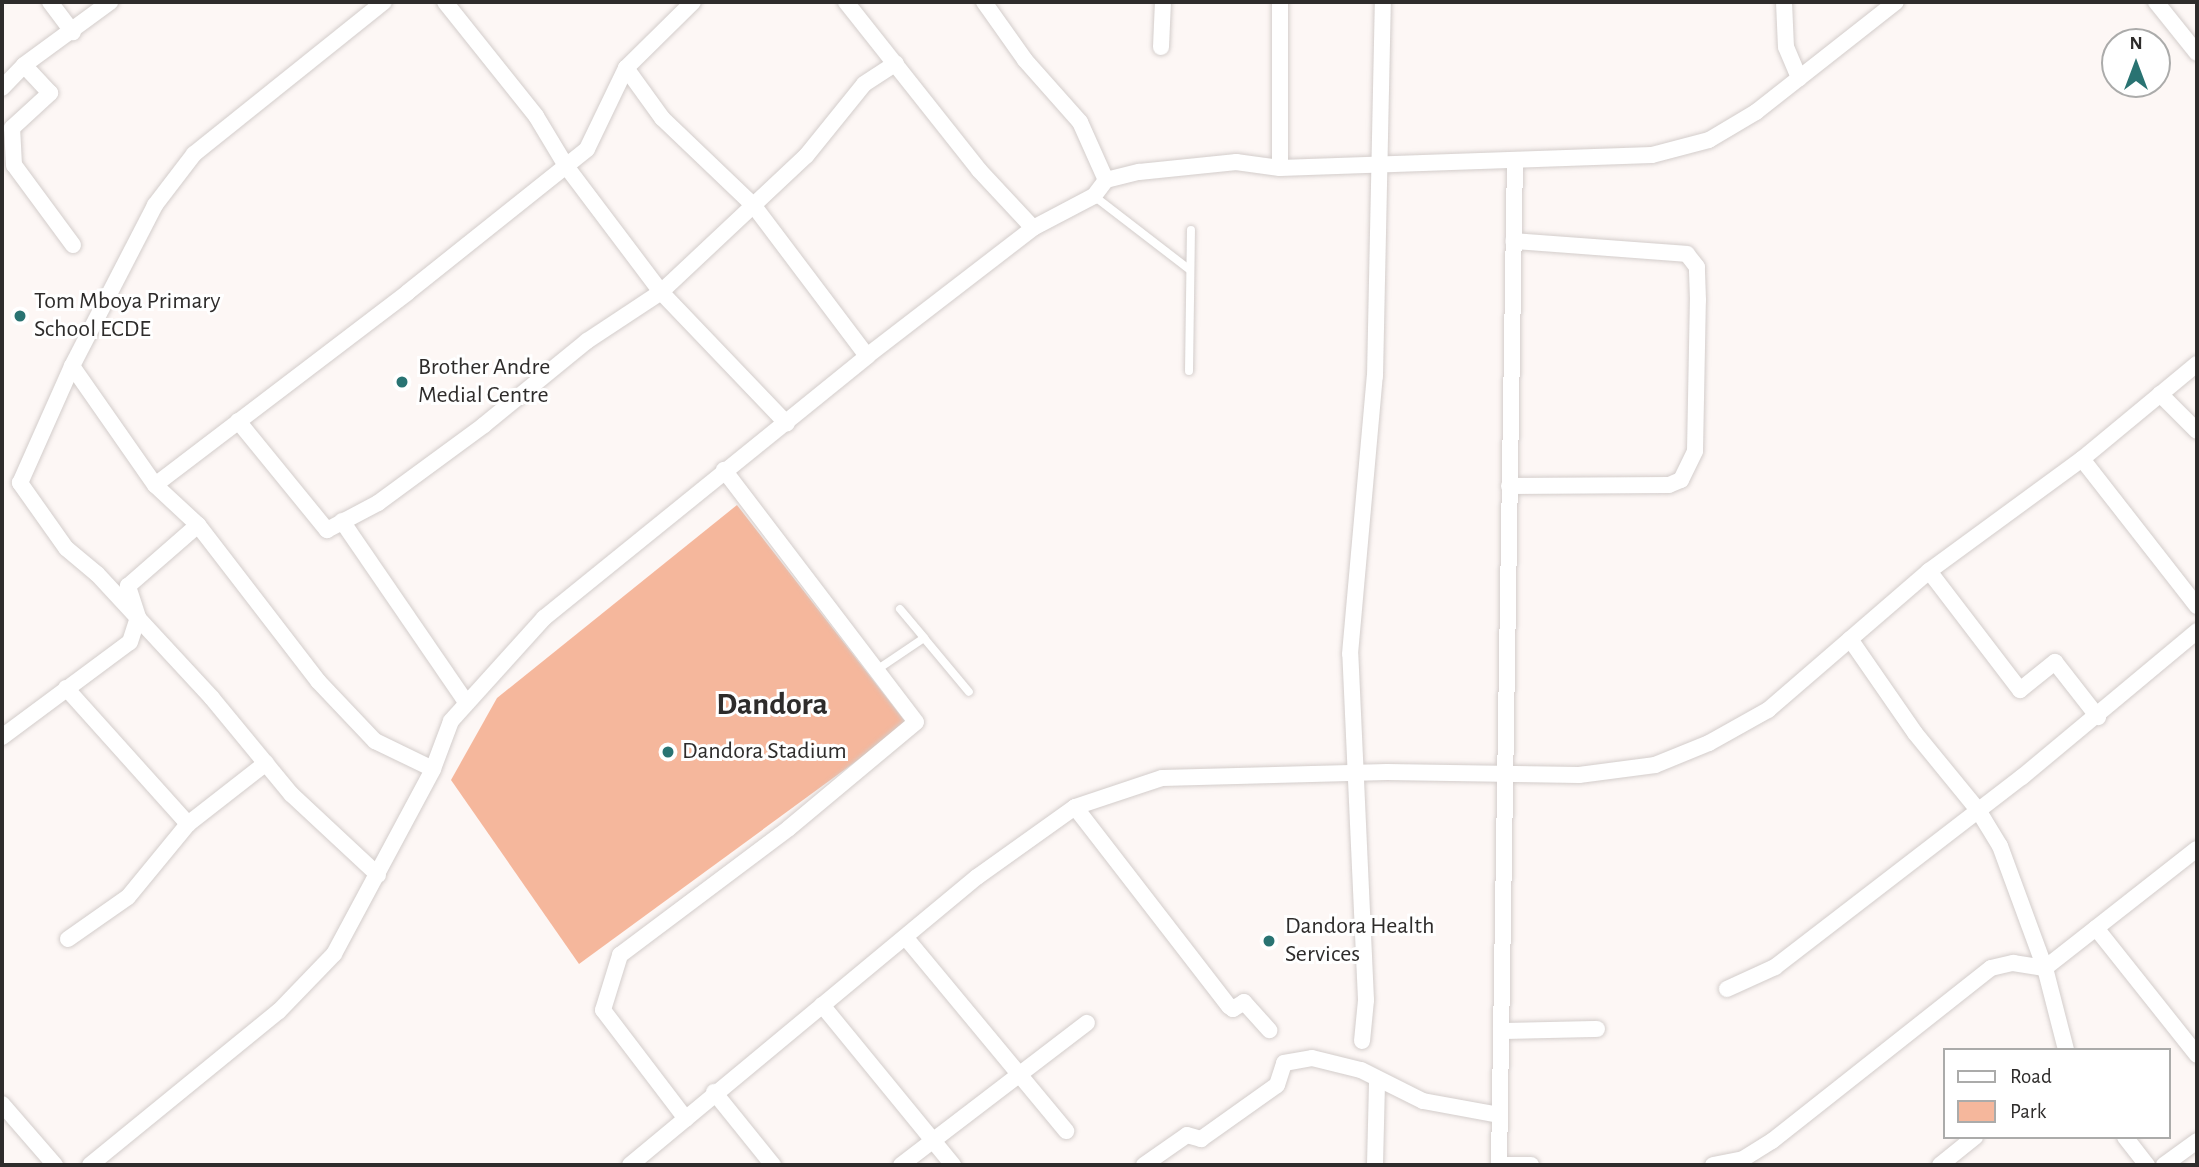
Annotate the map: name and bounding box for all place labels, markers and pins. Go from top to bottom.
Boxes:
place label: Tom Mboya Primary School ECDE [34,288,221,344]
marker: Tom Mboya Primary School ECDE [12,308,28,324]
place label: Brother Andre Medial Centre [418,354,550,410]
marker: Brother Andre Medial Centre [392,372,412,392]
place label: Dandora Stadium [682,738,847,766]
marker: Dandora Stadium [660,744,676,760]
place label: Dandora Health Services [1285,913,1434,969]
marker: Dandora Health Services [1259,931,1279,951]

